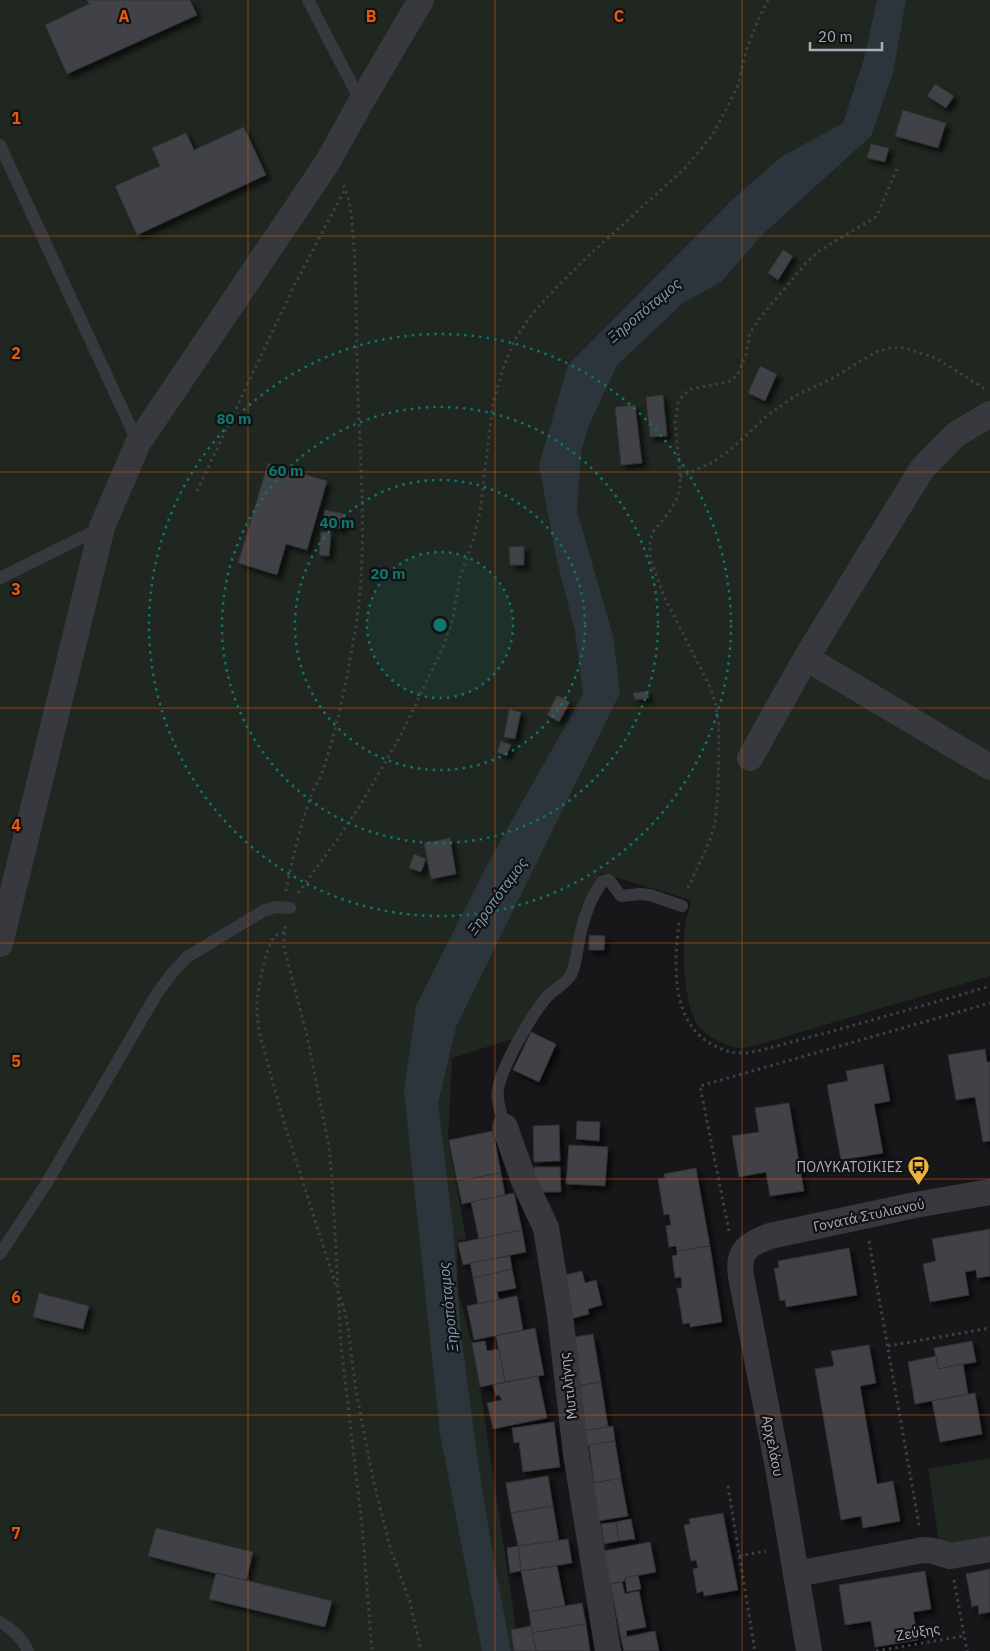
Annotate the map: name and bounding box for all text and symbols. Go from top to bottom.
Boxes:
text: A [119,6,130,26]
text: B [366,6,377,26]
text: C [614,6,624,26]
scale bar [810,20,882,52]
text: 20 m [818,27,853,46]
text: 1 [11,108,21,128]
water label: Ξηροπόταμος [603,273,686,346]
text: 2 [11,343,21,363]
text: 80 m [217,409,251,428]
text: 60 m [269,461,303,480]
text: 40 m [320,513,354,532]
text: 20 m [371,564,405,583]
text: 3 [11,579,21,599]
centre of rings [431,616,449,634]
text: 4 [11,815,21,835]
water label: Ξηροπόταμος [463,853,532,938]
text: 5 [11,1051,21,1071]
bus stop icon: ΠΟΛΥΚΑΤΟΙΚΙΕΣ [907,1155,931,1186]
place label: ΠΟΛΥΚΑΤΟΙΚΙΕΣ [797,1158,903,1176]
street label: Γονατά Στυλιανού [812,1194,926,1236]
water label: Ξηροπόταμος [434,1260,462,1353]
text: 6 [11,1287,21,1307]
street label: Μυτιλήνης [555,1351,581,1420]
street label: Αρχελάου [758,1414,788,1478]
text: 7 [11,1523,21,1543]
street label: Ζεύξης [895,1619,942,1645]

